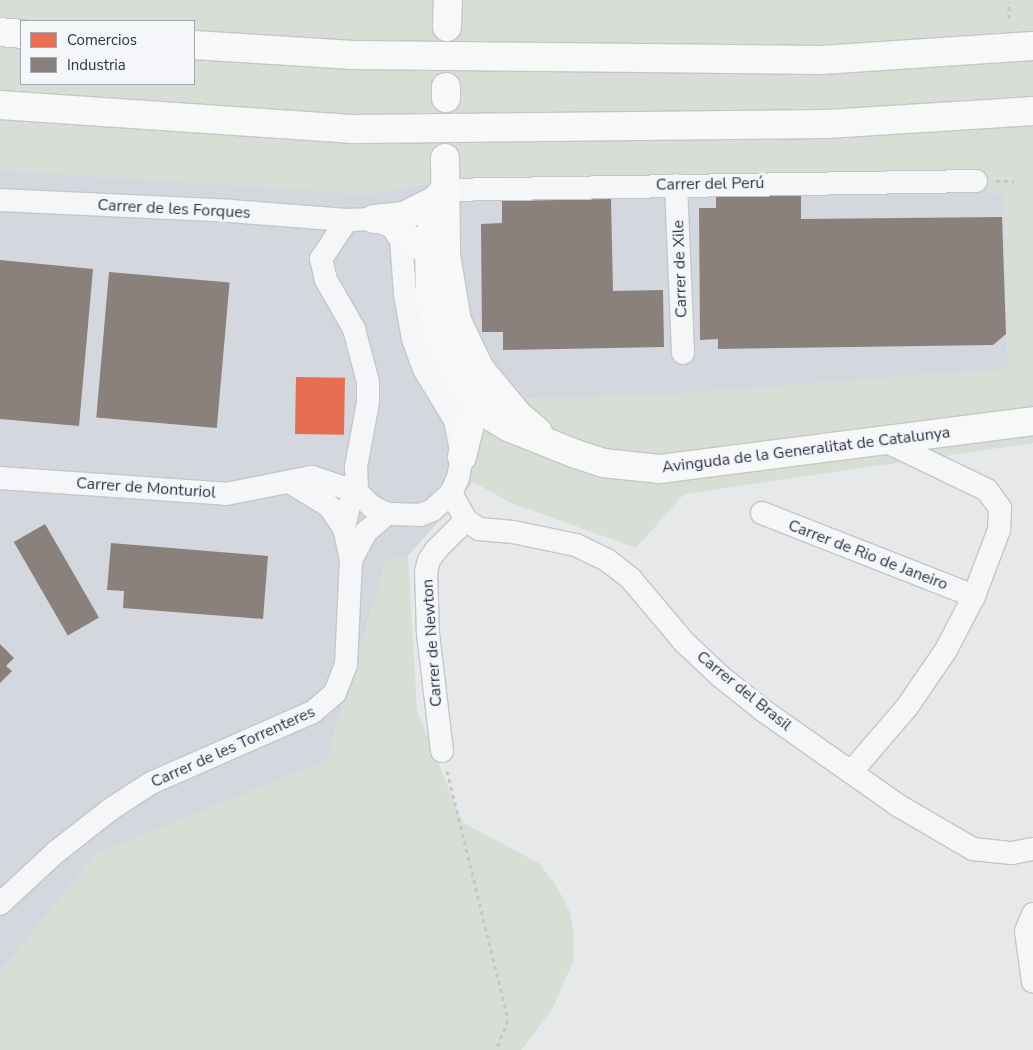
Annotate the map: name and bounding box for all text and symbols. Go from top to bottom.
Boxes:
legend [20,20,195,85]
text: Comercios [67,30,137,50]
text: Industria [67,55,126,75]
street label: Carrer del Perú [656,173,764,195]
street label: Carrer de les Forques [97,195,251,223]
street label: Carrer de Xile [669,220,691,318]
street label: Avinguda de la Generalitat de Catalunya [661,423,951,477]
street label: Carrer de Monturiol [76,474,216,502]
street label: Carrer de Rio de Janeiro [785,516,951,594]
street label: Carrer de Newton [418,578,446,708]
street label: Carrer del Brasil [693,647,795,735]
street label: Carrer de les Torrenteres [148,702,318,792]

